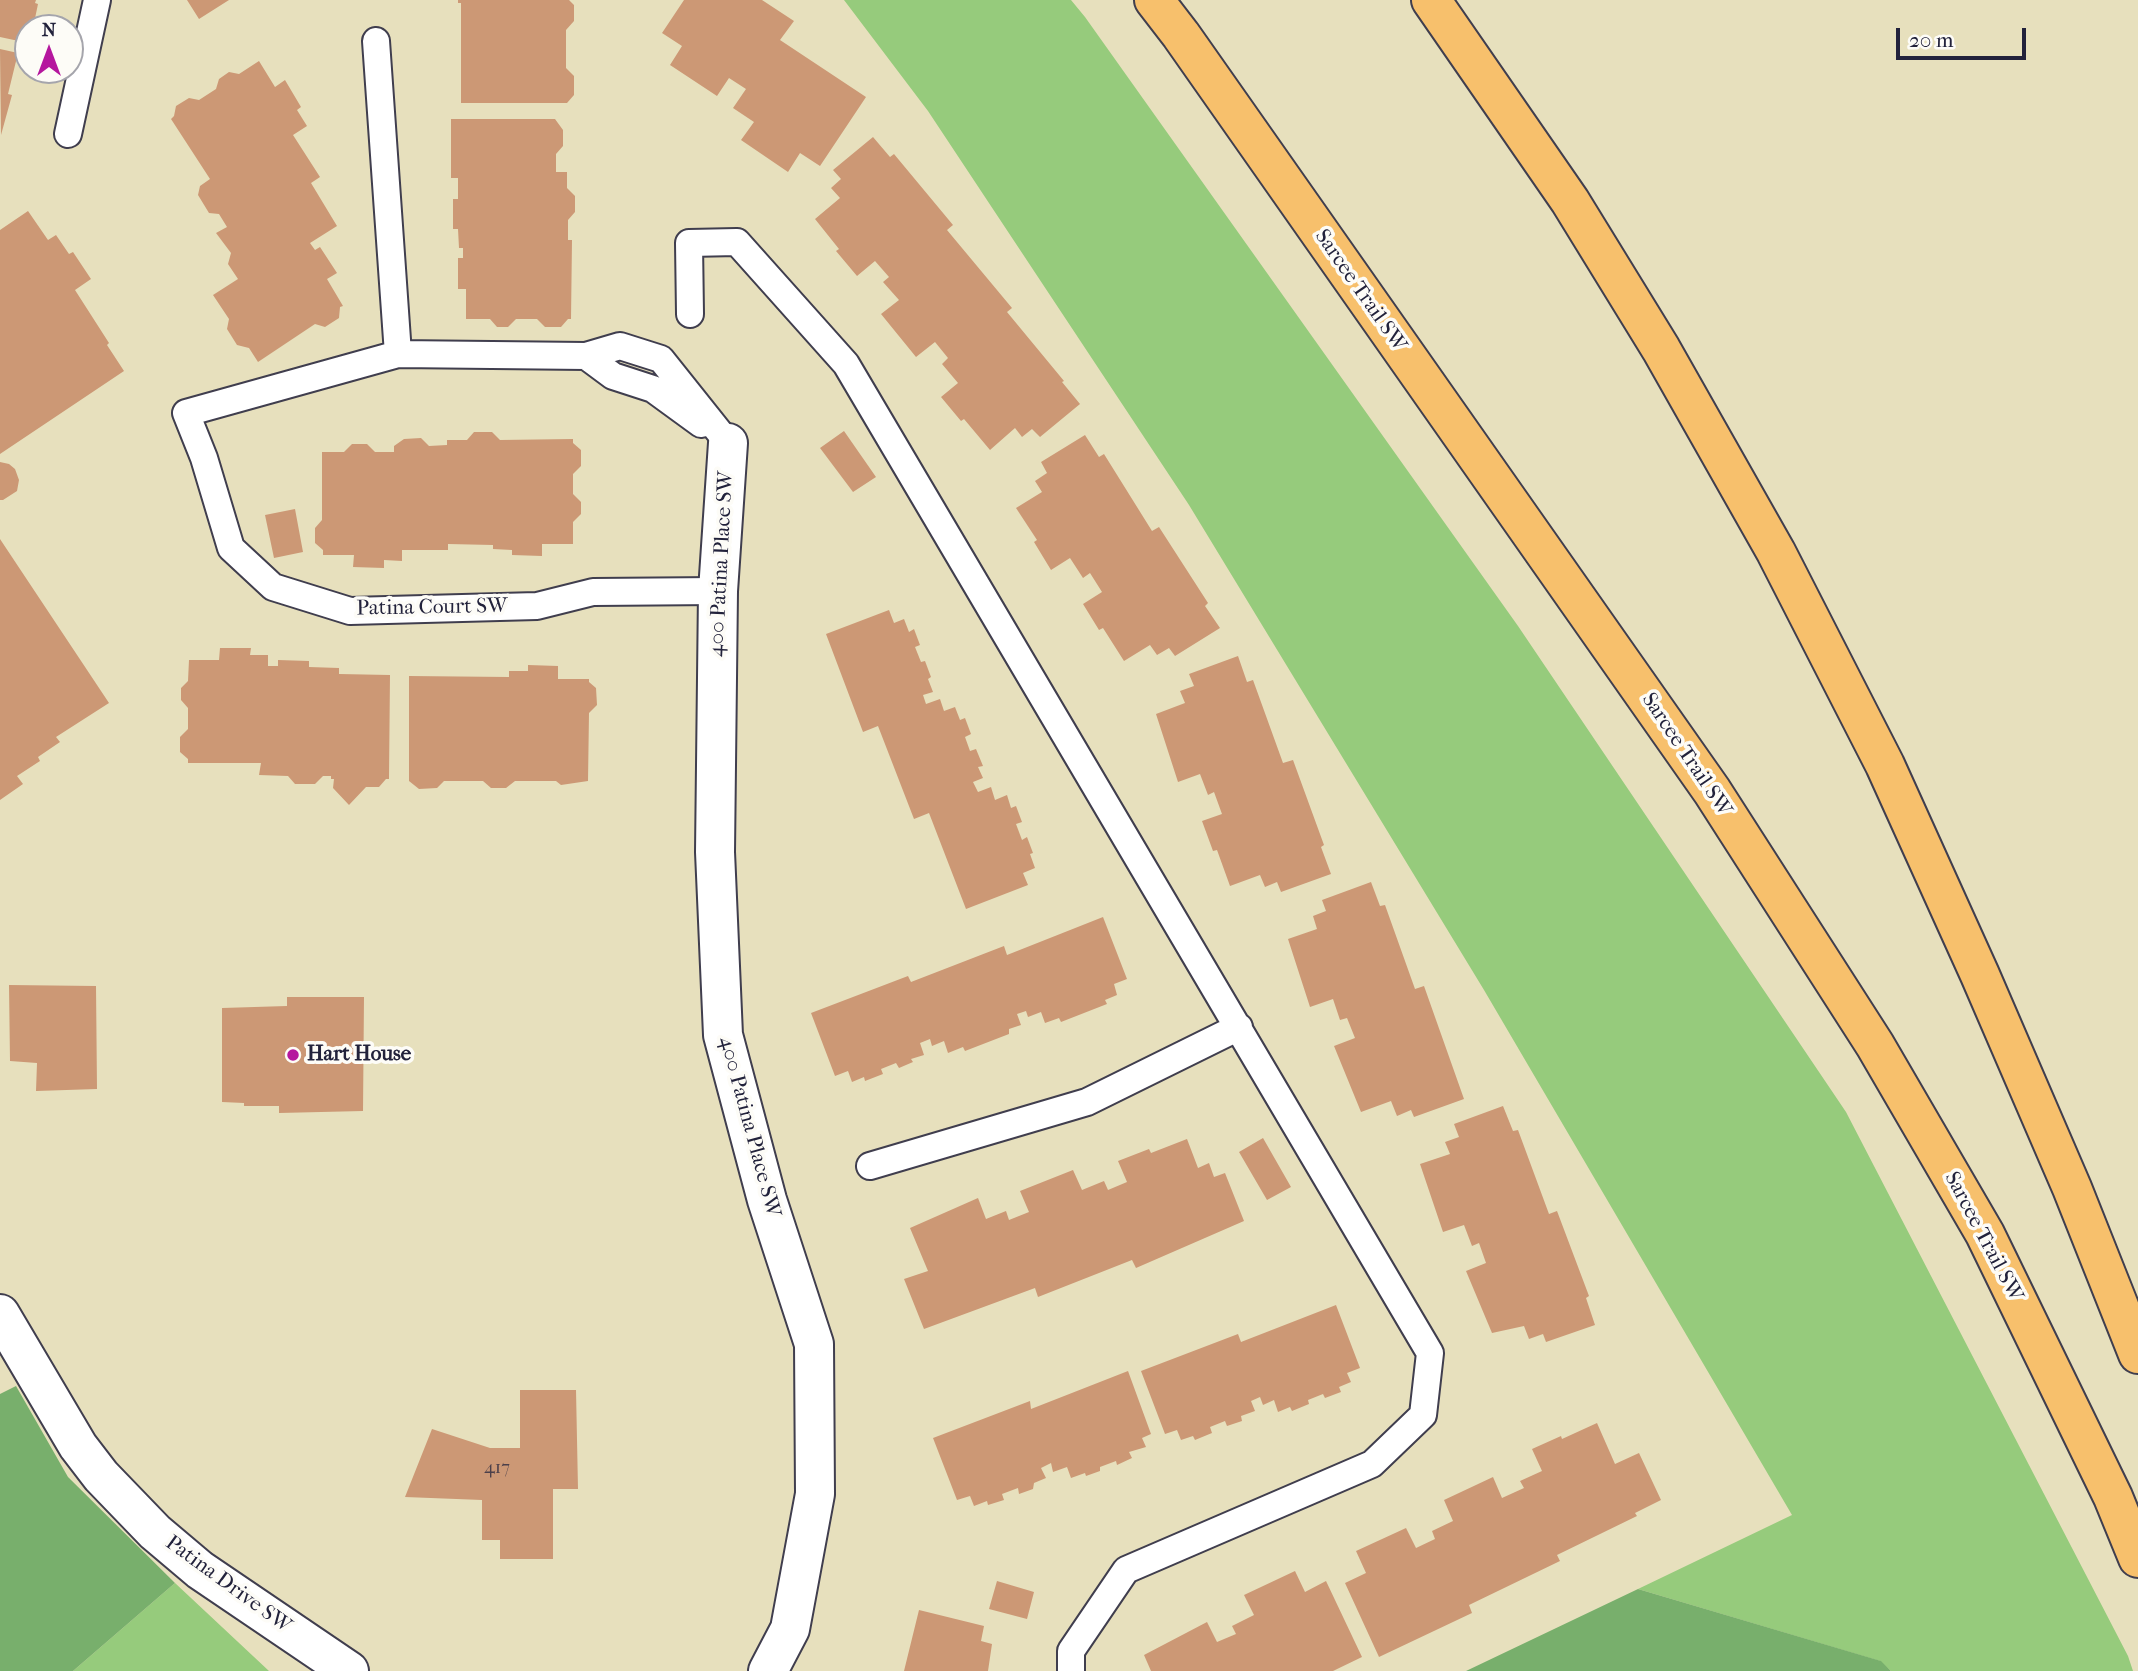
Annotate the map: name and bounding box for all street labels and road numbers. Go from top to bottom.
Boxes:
street label: Sarcee Trail SW [1309,225,1411,357]
street label: 400 Patina Place SW [705,470,739,658]
street label: Patina Court SW [356,594,508,622]
street label: Sarcee Trail SW [1635,689,1737,821]
street label: 400 Patina Place SW [713,1034,785,1220]
street label: Sarcee Trail SW [1938,1168,2028,1306]
street label: Patina Drive SW [160,1531,296,1639]

